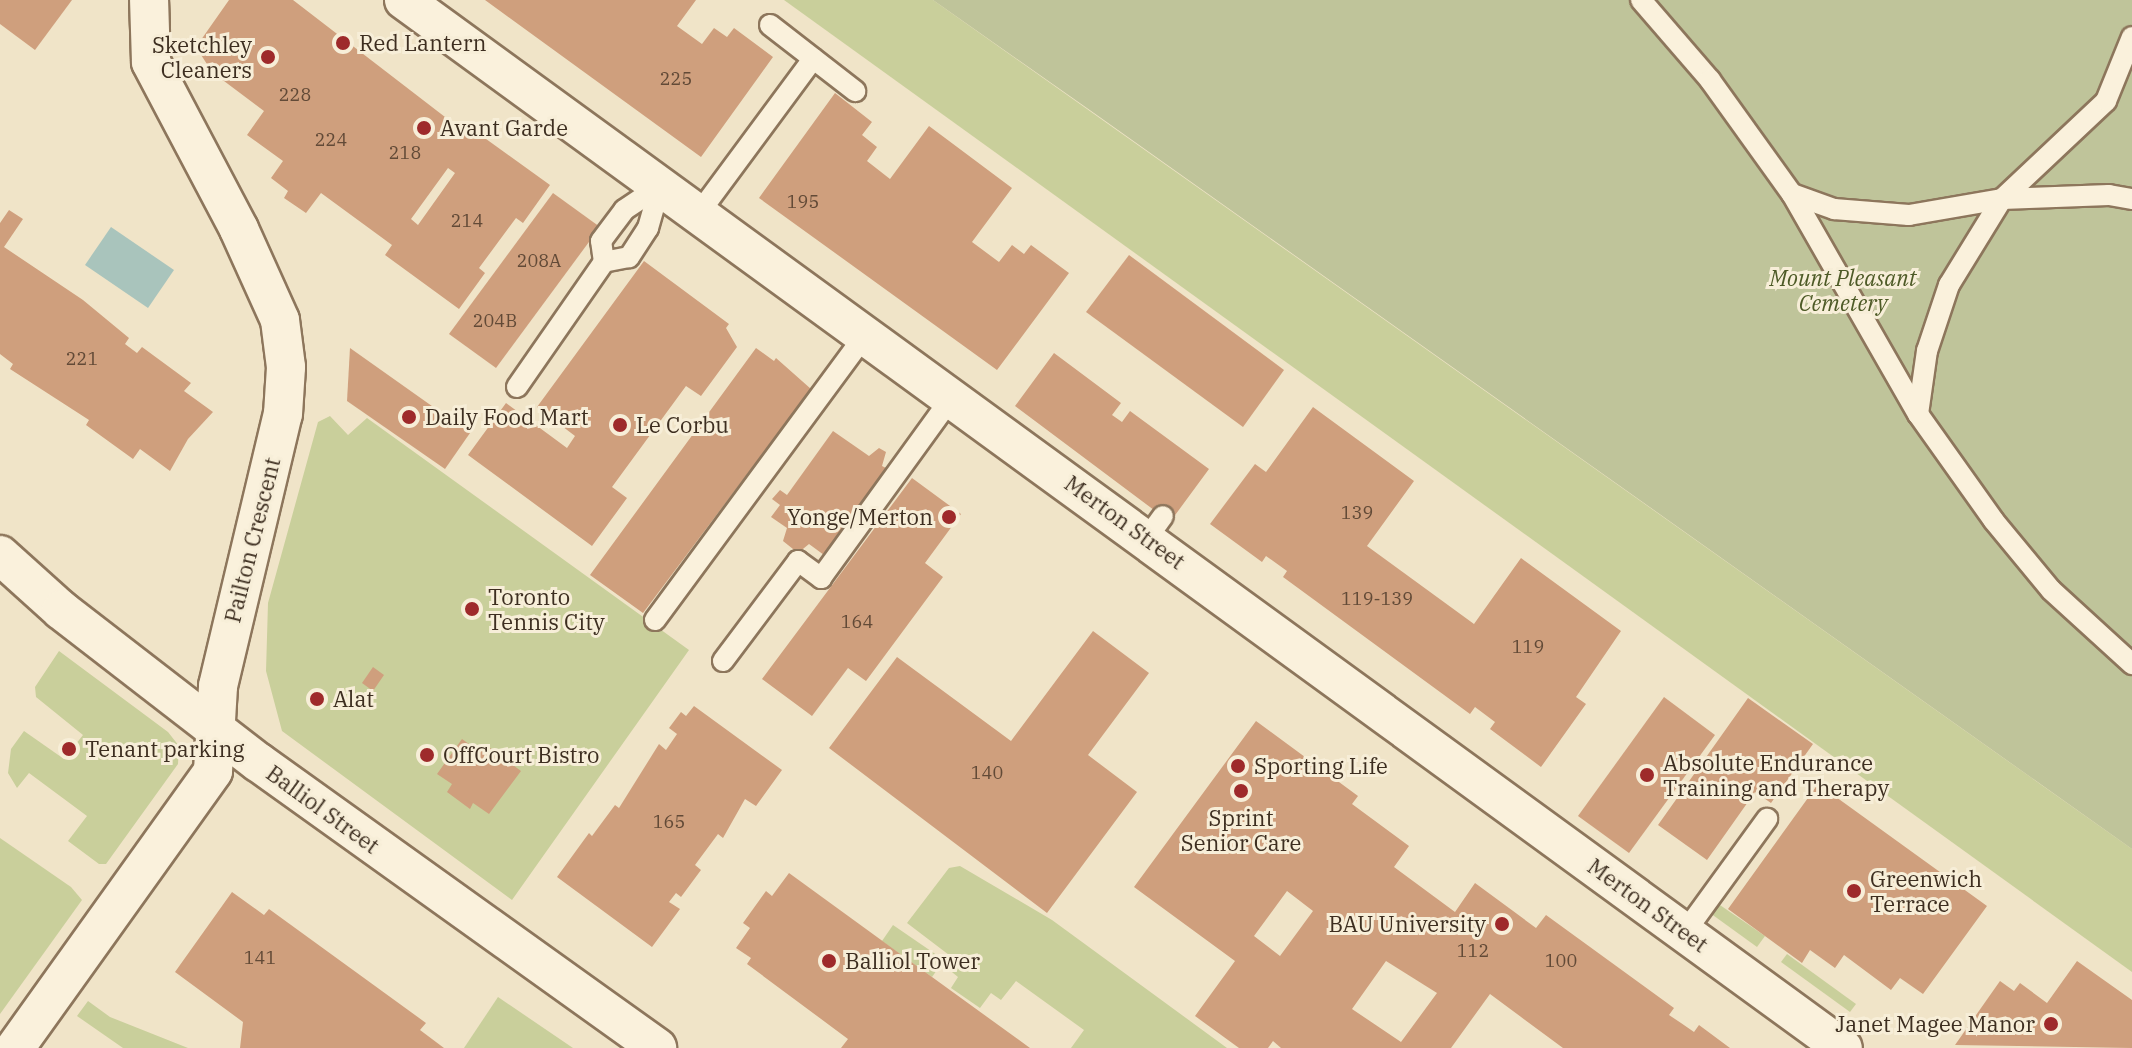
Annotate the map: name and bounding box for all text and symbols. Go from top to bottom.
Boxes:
place label: Red Lantern [359,30,486,56]
place label: Sketchley Cleaners [152,31,252,82]
marker: Red Lantern [334,34,352,52]
marker: Sketchley Cleaners [259,48,277,66]
house number: 225 [660,68,692,90]
house number: 228 [279,84,311,106]
place label: Avant Garde [440,115,568,141]
marker: Avant Garde [415,119,433,137]
house number: 224 [315,129,347,151]
house number: 218 [389,142,421,164]
house number: 195 [787,191,819,213]
house number: 214 [451,210,483,232]
house number: 208A [517,250,561,272]
park label: Mount Pleasant Cemetery [1769,264,1917,316]
house number: 204B [473,310,517,332]
house number: 221 [66,348,98,370]
place label: Daily Food Mart [425,404,588,430]
marker: Daily Food Mart [400,408,418,426]
place label: Le Corbu [636,412,729,438]
marker: Le Corbu [611,416,629,434]
street label: Pailton Crescent [219,455,285,625]
street label: Merton Street [1060,470,1190,574]
house number: 139 [1341,502,1373,524]
place label: Yonge/Merton [787,504,933,530]
marker: Yonge/Merton [940,508,958,526]
place label: Toronto Tennis City [488,583,605,634]
house number: 119-139 [1341,588,1413,610]
marker: Toronto Tennis City [463,600,481,618]
house number: 164 [841,611,873,633]
house number: 119 [1512,636,1544,658]
place label: Alat [333,686,374,712]
marker: Alat [308,690,326,708]
place label: Tenant parking [85,736,244,762]
marker: Tenant parking [60,740,78,758]
place label: OffCourt Bistro [443,742,599,768]
marker: OffCourt Bistro [418,746,436,764]
place label: Absolute Endurance Training and Therapy [1663,749,1889,800]
place label: Sporting Life [1254,753,1388,779]
marker: Sporting Life [1229,757,1247,775]
street label: Balliol Street [262,759,384,859]
house number: 140 [971,762,1003,784]
marker: Absolute Endurance Training and Therapy [1638,766,1656,784]
marker: Sprint Senior Care [1232,782,1250,800]
place label: Sprint Senior Care [1181,804,1301,856]
house number: 165 [653,811,685,833]
street label: Merton Street [1583,853,1713,957]
place label: Greenwich Terrace [1870,865,1982,916]
marker: Greenwich Terrace [1845,882,1863,900]
place label: BAU University [1328,911,1486,937]
marker: BAU University [1493,915,1511,933]
house number: 112 [1457,940,1489,962]
house number: 141 [244,947,276,969]
place label: Balliol Tower [845,948,980,974]
house number: 100 [1545,950,1577,972]
marker: Balliol Tower [820,952,838,970]
place label: Janet Magee Manor [1835,1011,2035,1037]
marker: Janet Magee Manor [2042,1015,2060,1033]

